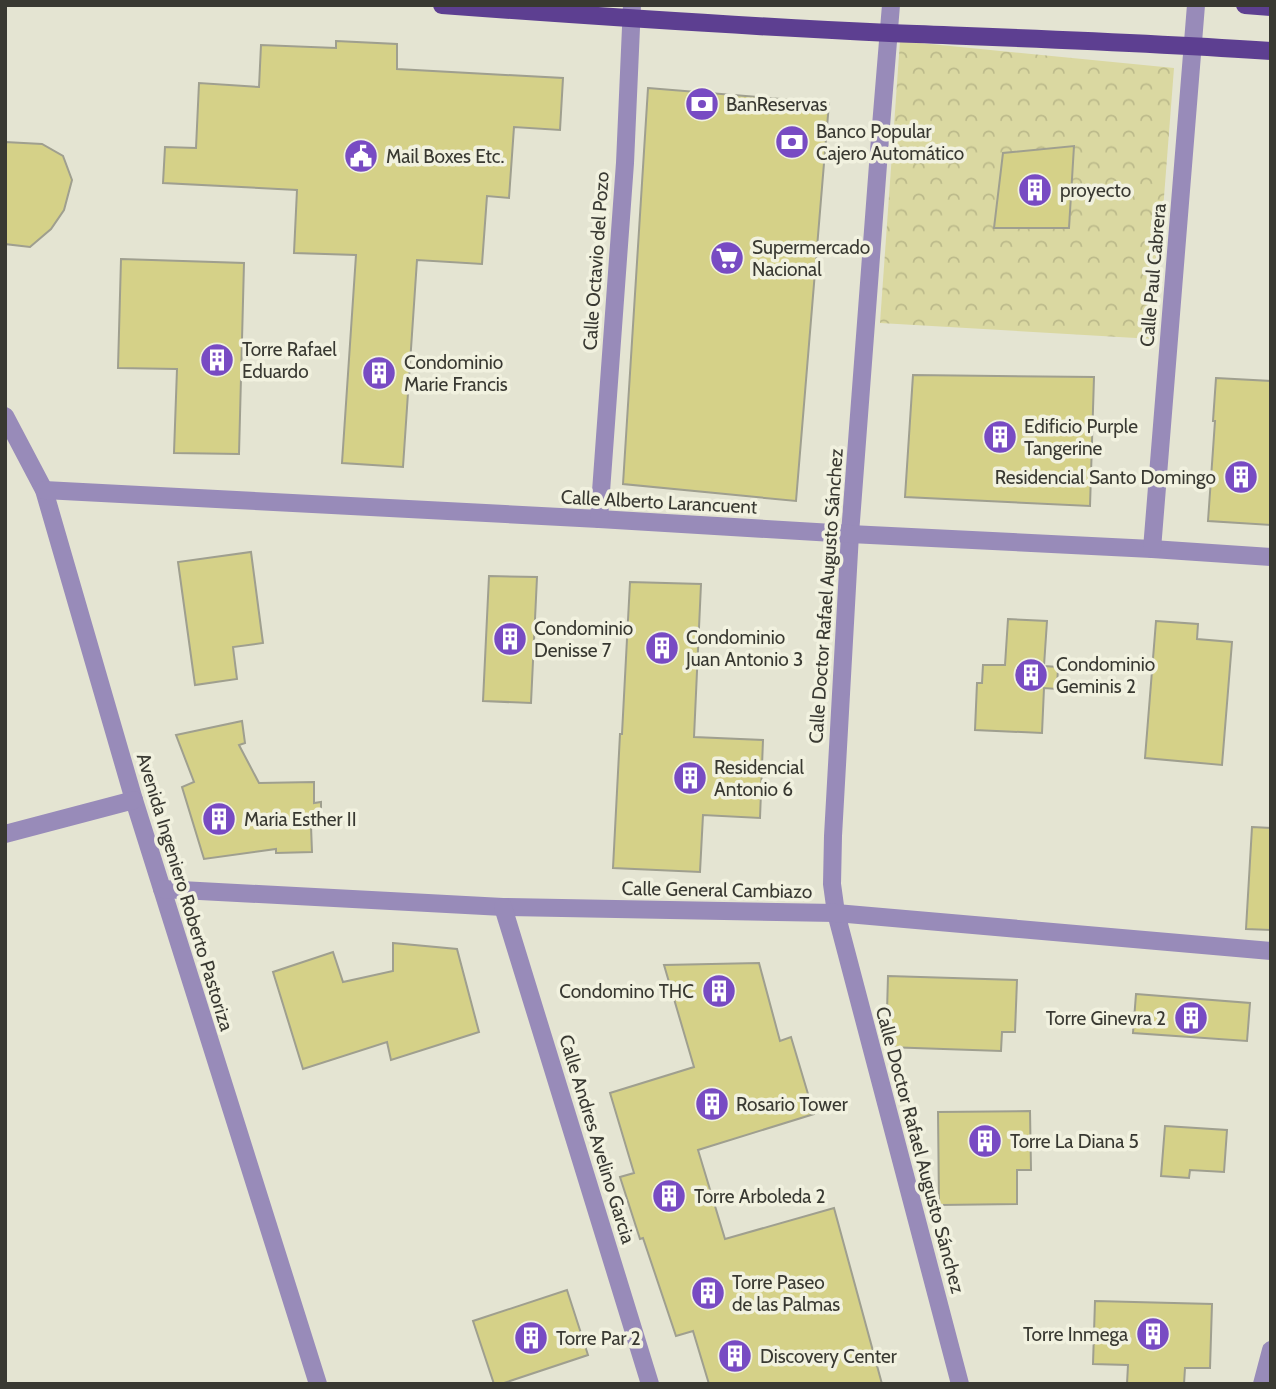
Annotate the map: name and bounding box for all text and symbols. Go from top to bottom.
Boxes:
bank icon: BanReservas [683,85,721,123]
place label: BanReservas [726,93,828,116]
place label: Banco Popular Cajero Automático [816,120,964,165]
bank icon: Banco Popular Cajero Automático [773,123,811,161]
public building icon: Mail Boxes Etc. [342,137,380,175]
place label: Mail Boxes Etc. [386,145,504,168]
street label: Calle Octavio del Pozo [578,171,614,351]
building icon: proyecto [1016,171,1054,209]
place label: proyecto [1060,179,1131,202]
street label: Calle Paul Cabrera [1135,202,1171,348]
place label: Supermercado Nacional [752,236,870,281]
supermarket icon: Supermercado Nacional [708,239,746,277]
place label: Torre Rafael Eduardo [242,338,337,383]
building icon: Torre Rafael Eduardo [198,341,236,379]
place label: Condominio Marie Francis [404,351,508,396]
building icon: Condominio Marie Francis [360,354,398,392]
place label: Edificio Purple Tangerine [1024,415,1138,460]
building icon: Edificio Purple Tangerine [981,418,1019,456]
street label: Calle Doctor Rafael Augusto Sánchez [804,448,848,744]
building icon: Residencial Santo Domingo [1222,458,1260,496]
place label: Residencial Santo Domingo [995,466,1216,489]
street label: Calle Alberto Larancuent [560,485,758,519]
place label: Condominio Denisse 7 [534,617,633,662]
building icon: Condominio Denisse 7 [491,620,529,658]
place label: Condominio Juan Antonio 3 [685,626,803,671]
building icon: Condominio Juan Antonio 3 [643,629,681,667]
place label: Condominio Geminis 2 [1056,653,1155,698]
building icon: Condominio Geminis 2 [1012,656,1050,694]
street label: Avenida Ingeniero Roberto Pastoriza [132,750,238,1034]
place label: Residencial Antonio 6 [714,756,804,801]
building icon: Residencial Antonio 6 [671,759,709,797]
building icon: Maria Esther II [200,800,238,838]
place label: Maria Esther II [244,808,357,831]
street label: Calle General Cambiazo [622,877,812,903]
building icon: Condomino THC [700,972,738,1010]
place label: Condomino THC [559,980,694,1003]
building icon: Torre Ginevra 2 [1172,999,1210,1037]
street label: Calle Doctor Rafael Augusto Sánchez [871,1004,969,1296]
place label: Torre Ginevra 2 [1046,1007,1166,1030]
street label: Calle Andres Avelino Garcia [554,1032,640,1246]
building icon: Rosario Tower [693,1085,731,1123]
place label: Rosario Tower [736,1093,848,1116]
building icon: Torre La Diana 5 [966,1122,1004,1160]
place label: Torre La Diana 5 [1010,1130,1139,1153]
building icon: Torre Arboleda 2 [650,1177,688,1215]
place label: Torre Arboleda 2 [694,1185,826,1208]
place label: Torre Paseo de las Palmas [732,1271,840,1316]
building icon: Torre Paseo de las Palmas [689,1274,727,1312]
building icon: Torre Inmega [1134,1315,1172,1353]
building icon: Torre Par 2 [512,1319,550,1357]
place label: Torre Inmega [1023,1323,1128,1346]
place label: Torre Par 2 [556,1327,641,1350]
building icon: Discovery Center [716,1337,754,1375]
place label: Discovery Center [760,1345,897,1368]

